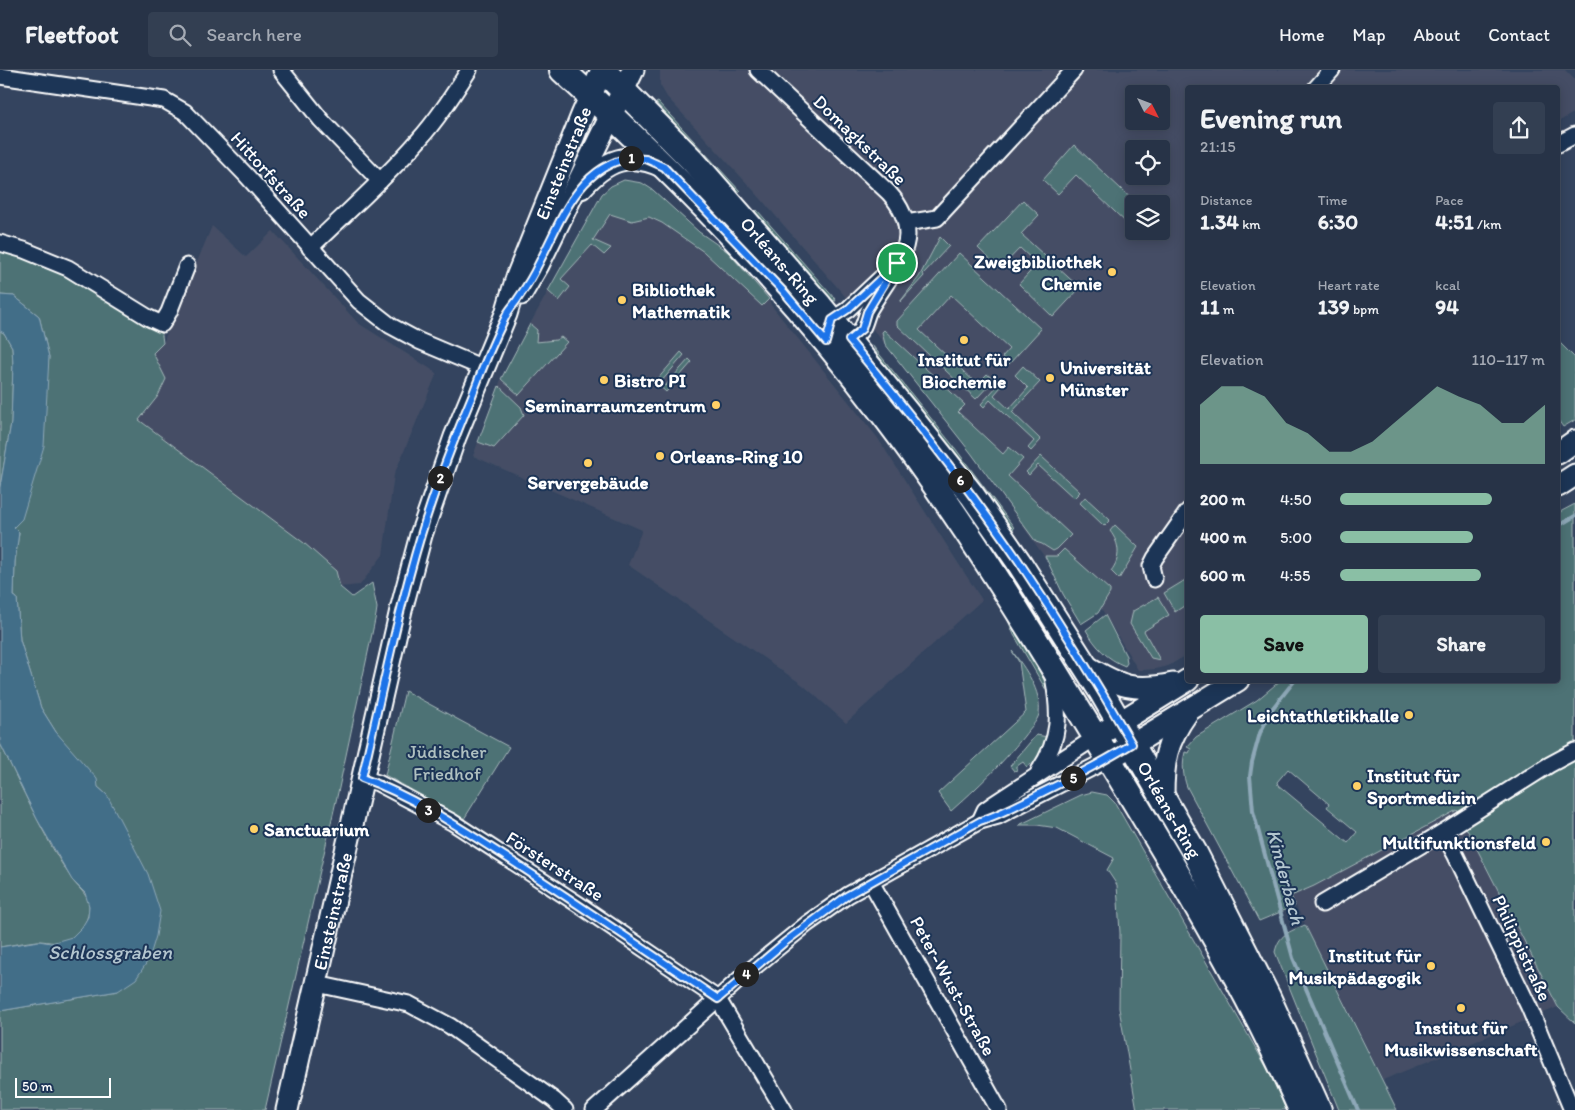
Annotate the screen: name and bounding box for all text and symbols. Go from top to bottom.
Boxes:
search box [148,12,498,57]
text: Fleetfoot [25,20,118,49]
icon: search [166,21,194,49]
text: Search here [206,23,302,46]
text: Home [1279,24,1325,46]
text: Map [1353,24,1386,46]
text: About [1414,24,1460,46]
text: Contact [1488,24,1550,46]
north arrow [1125,85,1170,130]
map controls [1125,85,1170,240]
street label: Domagkstraße [809,90,911,190]
text: Evening run [1200,101,1342,135]
button: share [1493,102,1545,154]
street label: Einsteinstraße [530,103,596,223]
street label: Hittorfstraße [226,127,316,223]
text: 21:15 [1200,137,1236,156]
button: locate [1125,140,1170,185]
pin: 1 [618,146,644,170]
text: 1 [628,150,635,167]
text: Distance [1200,192,1252,209]
text: Time [1318,192,1348,209]
text: Pace [1435,192,1463,209]
button: layers [1125,195,1170,240]
text: 1.34 [1200,209,1239,234]
text: 6:30 [1318,209,1358,234]
text: 4:51 [1435,209,1474,234]
street label: Orléans-Ring [736,212,825,309]
text: km [1239,216,1261,233]
text: /km [1474,216,1501,233]
pin [876,242,918,284]
icon: arrive [883,249,911,277]
place label: Zweigbibliothek Chemie [974,250,1102,295]
marker: Zweigbibliothek Chemie [1106,266,1118,278]
text: Elevation [1200,277,1256,294]
text: Heart rate [1318,277,1380,294]
text: kcal [1435,277,1460,294]
place label: Bibliothek Mathematik [632,278,730,323]
marker: Bibliothek Mathematik [616,294,628,306]
text: 11 [1200,294,1220,319]
text: 139 [1318,294,1350,319]
text: 94 [1435,294,1459,319]
text: m [1220,301,1234,318]
text: bpm [1350,301,1379,318]
marker: Institut für Biochemie [958,334,970,346]
place label: Institut für Biochemie [918,348,1011,393]
text: Elevation [1200,350,1264,369]
text: 110–117 m [1472,350,1545,369]
place label: Universität Münster [1060,356,1151,401]
place label: Bistro PI [614,369,686,392]
marker: Universität Münster [1044,372,1056,384]
marker: Bistro PI [598,374,610,386]
place label: Seminarraumzentrum [525,394,706,417]
marker: Seminarraumzentrum [710,399,722,411]
place label: Orleans-Ring 10 [670,445,803,468]
marker: Orleans-Ring 10 [654,450,666,462]
marker: Servergebäude [582,457,594,469]
pin: 2 [428,466,452,490]
pin: 6 [948,468,972,492]
text: 2 [437,470,444,487]
place label: Servergebäude [527,471,649,494]
text: 6 [957,472,964,489]
text: 200 m [1200,490,1245,509]
text: 4:50 [1280,490,1312,509]
text: 400 m [1200,528,1246,547]
text: 5:00 [1280,528,1312,547]
text: 600 m [1200,566,1245,585]
text: 4:55 [1280,566,1310,585]
button: Save [1200,615,1368,673]
button: Share [1378,615,1545,673]
place label: Leichtathletikhalle [1247,704,1399,727]
marker: Leichtathletikhalle [1403,709,1415,721]
park label: Jüdischer Friedhof [408,740,487,785]
street label: Orléans-Ring [1133,757,1207,863]
place label: Institut für Sportmedizin [1367,764,1476,809]
pin: 5 [1060,766,1086,790]
text: 5 [1070,770,1077,787]
marker: Institut für Sportmedizin [1351,780,1363,792]
pin: 3 [416,798,440,822]
text: 3 [425,802,432,819]
place label: Sanctuarium [264,818,370,841]
marker: Sanctuarium [248,823,260,835]
street label: Försterstraße [502,826,608,906]
water label: Kinderbach [1262,827,1310,928]
place label: Multifunktionsfeld [1382,831,1537,854]
marker: Multifunktionsfeld [1540,836,1552,848]
street label: Einsteinstraße [308,850,357,972]
street label: Philippistraße [1487,891,1557,1005]
street label: Peter-Wust-Straße [905,912,1001,1060]
water label: Schlossgraben [48,940,173,964]
place label: Institut für Musikpädagogik [1288,944,1421,989]
marker: Institut für Musikpädagogik [1425,960,1437,972]
pin: 4 [734,962,758,986]
text: 4 [742,966,751,983]
marker: Institut für Musikwissenschaft [1455,1002,1467,1014]
place label: Institut für Musikwissenschaft [1384,1016,1538,1061]
scale bar [15,1075,111,1098]
text: 50 m [22,1078,53,1095]

